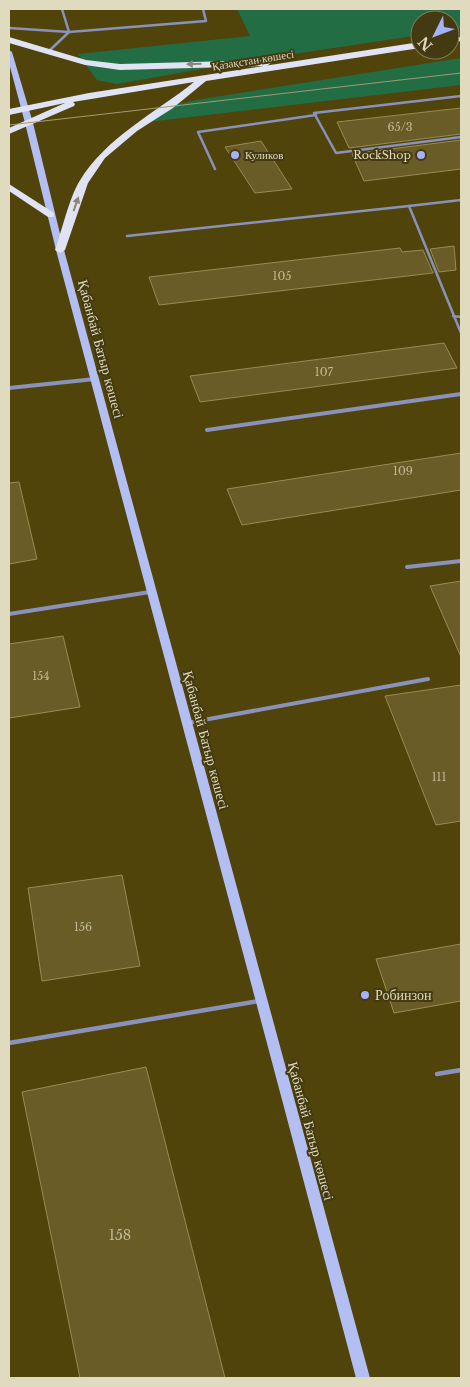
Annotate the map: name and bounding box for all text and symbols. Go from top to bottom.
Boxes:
north arrow [410,10,460,60]
text: N [414,33,436,55]
street label: Қазақстан көшесі [211,47,295,73]
one-way arrow [185,61,201,69]
house number: 65/3 [387,120,413,134]
place label: Куликов [245,148,283,162]
place label: RockShop [353,148,411,162]
marker: Куликов [229,149,241,161]
marker: RockShop [415,149,427,161]
one-way arrow [72,196,80,211]
house number: 105 [272,269,292,283]
street label: Қабанбай Батыр көшесі [74,278,128,420]
house number: 107 [315,365,334,379]
house number: 109 [393,464,413,478]
house number: 154 [32,669,50,683]
street label: Қабанбай Батыр көшесі [179,669,233,811]
house number: 111 [432,770,446,784]
house number: 156 [74,920,92,934]
place label: Робинзон [375,986,432,1004]
marker: Робинзон [359,989,371,1001]
street label: Қабанбай Батыр көшесі [284,1060,338,1202]
house number: 158 [109,1226,131,1244]

